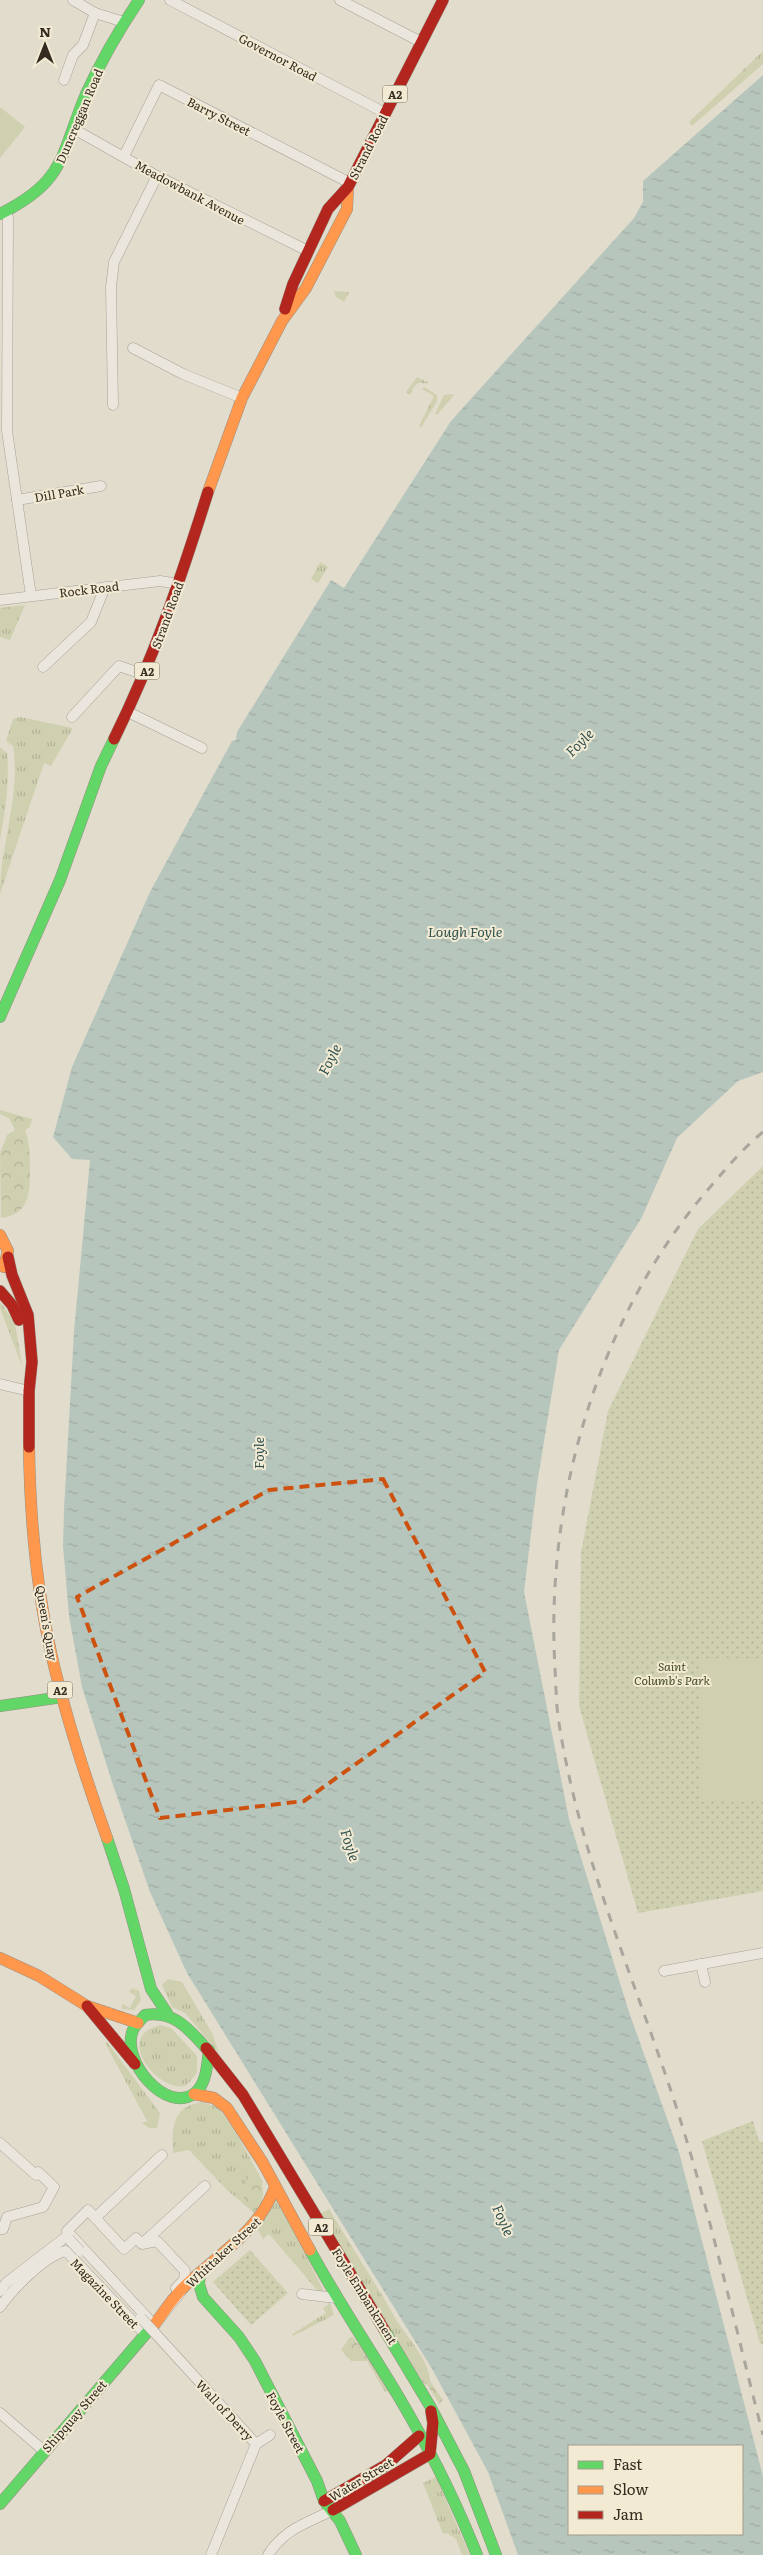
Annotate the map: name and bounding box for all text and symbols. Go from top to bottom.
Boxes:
north arrow [20,20,70,70]
text: N [39,21,51,41]
street label: Governor Road [236,29,321,86]
street label: Duncreggan Road [51,65,107,166]
road number: A2 [382,86,408,102]
street label: Barry Street [184,92,254,140]
street label: Strand Road [344,111,392,182]
street label: Meadowbank Avenue [132,155,248,229]
street label: Dill Park [33,480,86,506]
street label: Rock Road [58,576,121,602]
street label: Strand Road [147,578,188,651]
road number: A2 [134,662,160,679]
water label: Foyle [560,723,598,761]
water label: Lough Foyle [428,921,503,941]
water label: Foyle [313,1040,345,1078]
water label: Foyle [248,1436,268,1469]
street label: Queen's Quay [32,1584,62,1662]
park label: Saint Columb's Park [634,1657,710,1689]
road number: A2 [48,1682,72,1698]
water label: Foyle [336,1826,366,1864]
water label: Foyle [488,2201,520,2239]
street label: Whittaker Street [182,2212,265,2291]
road number: A2 [308,2218,334,2236]
street label: Foyle Embankment [328,2244,402,2348]
street label: Magazine Street [67,2254,144,2332]
street label: Shipquay Street [37,2376,111,2456]
street label: Wall of Derry [192,2376,258,2445]
street label: Foyle Street [262,2388,310,2456]
legend [568,2445,743,2535]
text: Fast [613,2452,642,2475]
street label: Water Street [325,2453,397,2505]
text: Slow [613,2477,648,2500]
text: Jam [613,2502,644,2525]

